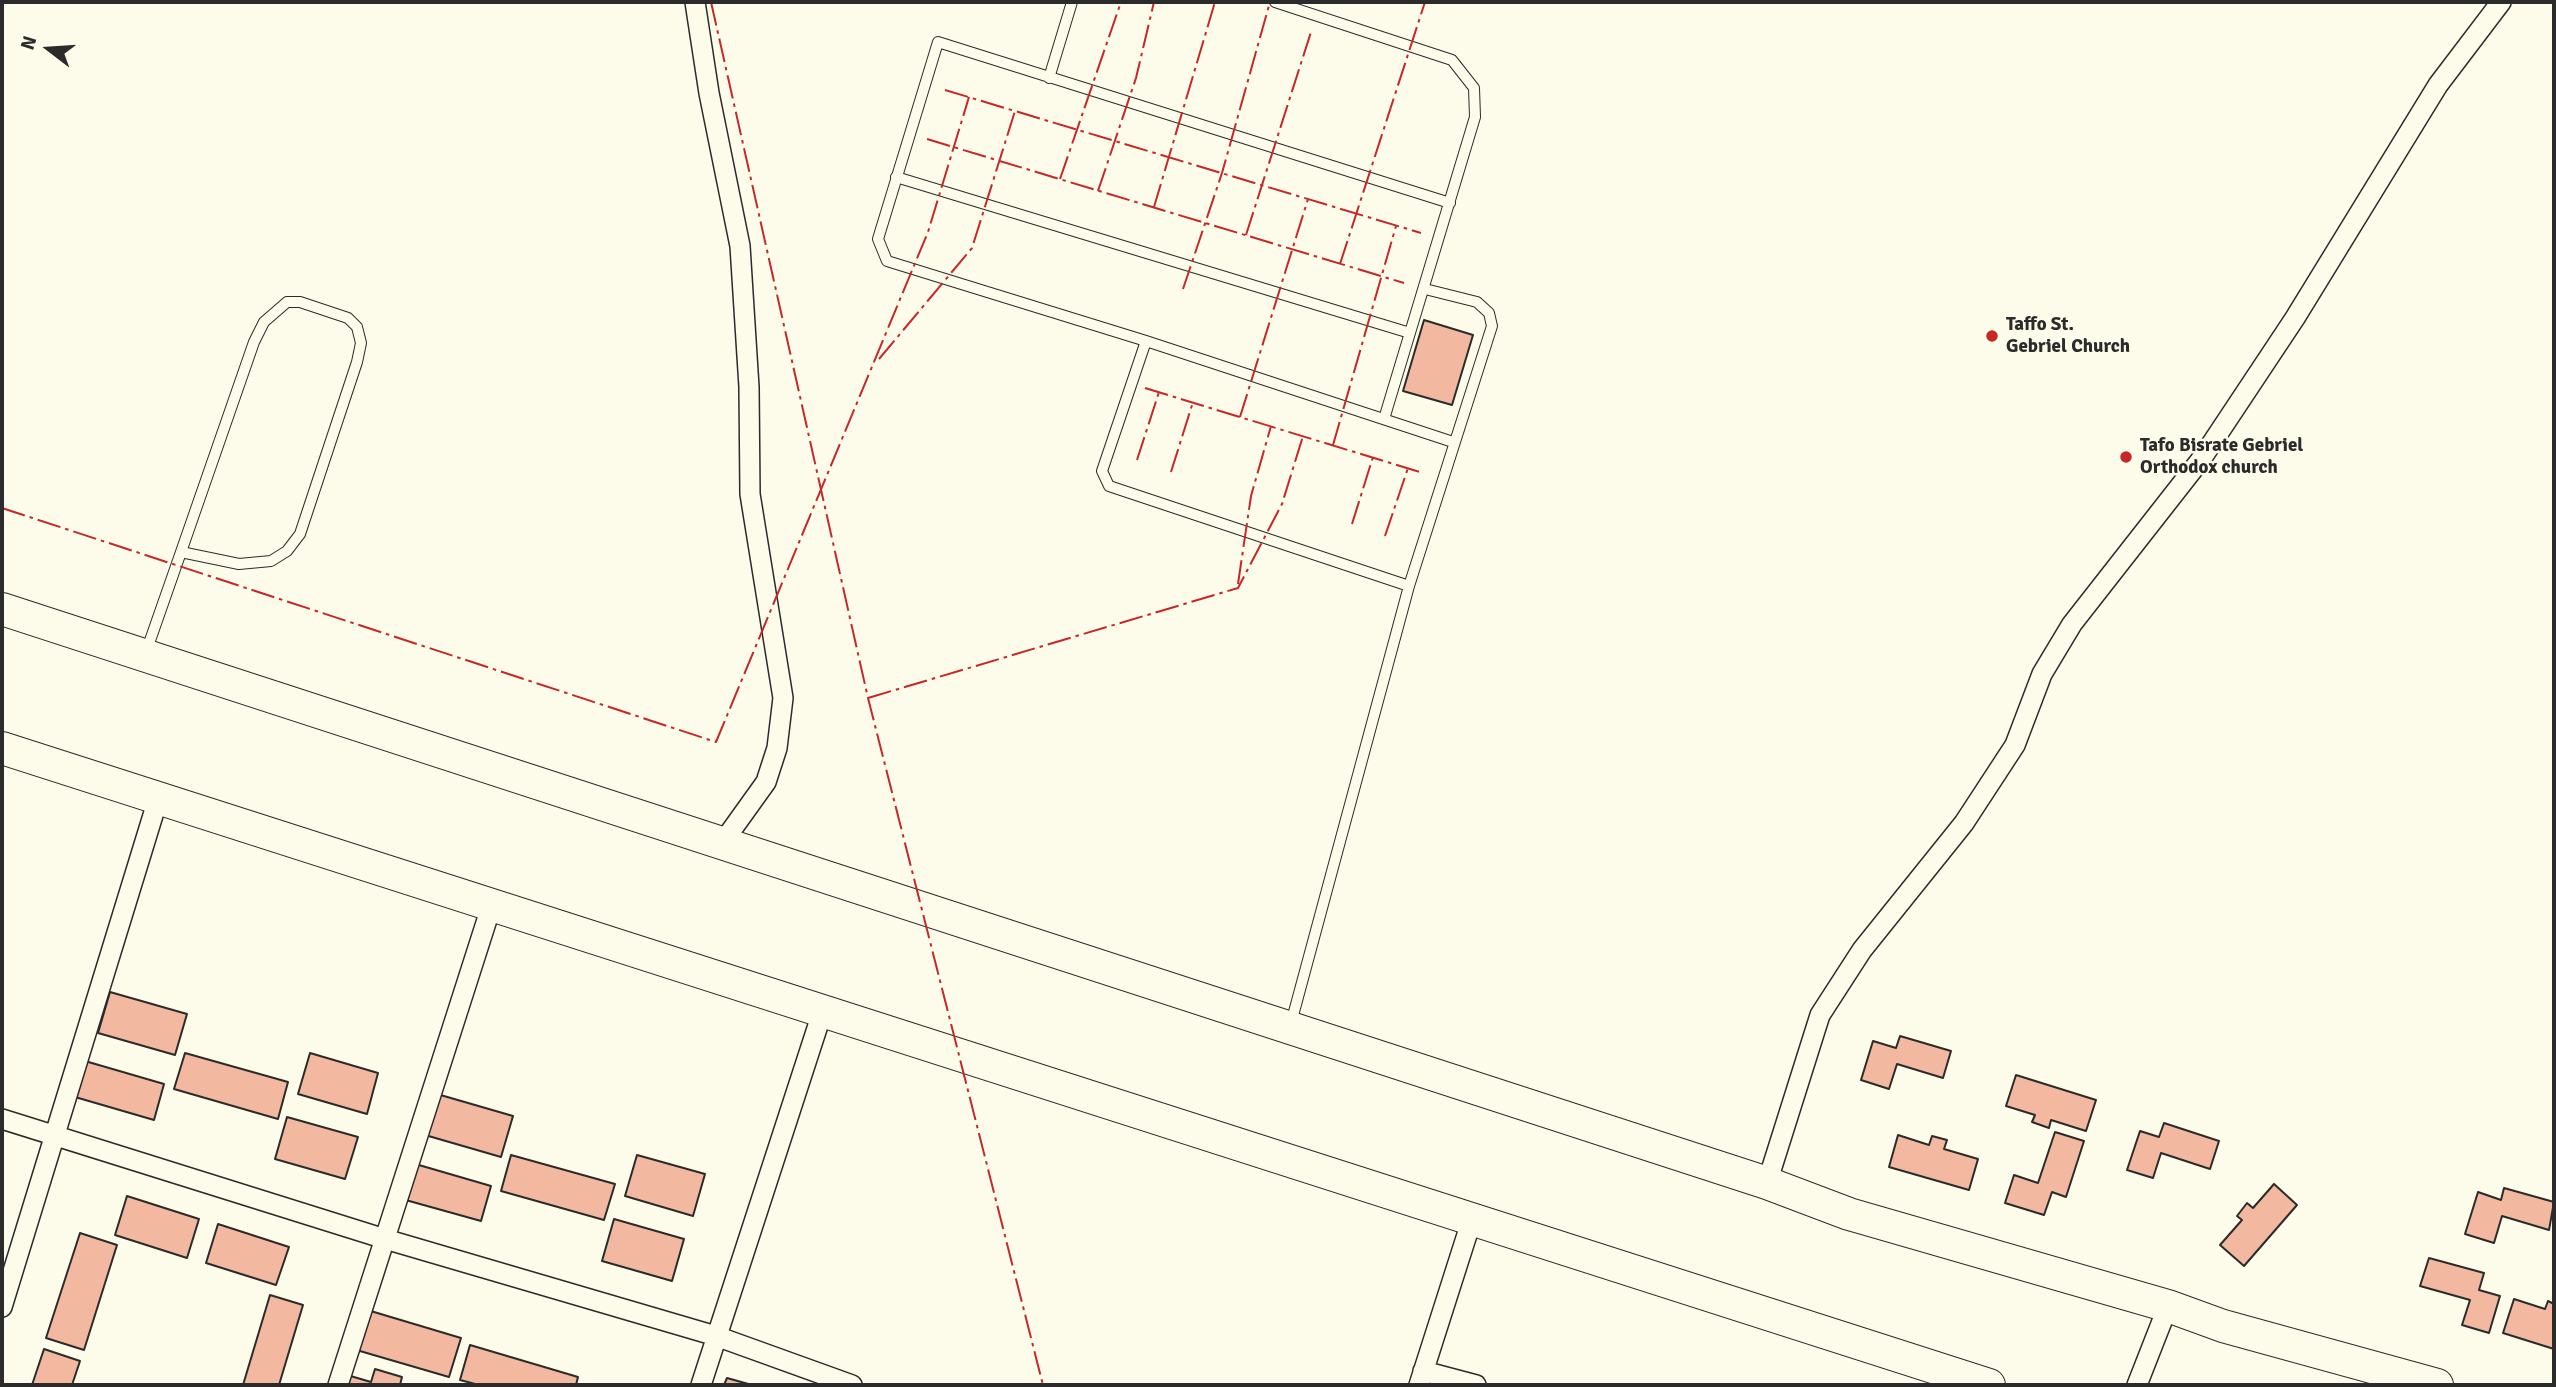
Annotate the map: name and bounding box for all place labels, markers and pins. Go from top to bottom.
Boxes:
place label: Taffo St. Gebriel Church [2006,314,2130,358]
marker: Taffo St. Gebriel Church [1984,328,2000,344]
place label: Tafo Bisrate Gebriel Orthodox church [2140,435,2303,479]
marker: Tafo Bisrate Gebriel Orthodox church [2118,449,2134,465]

